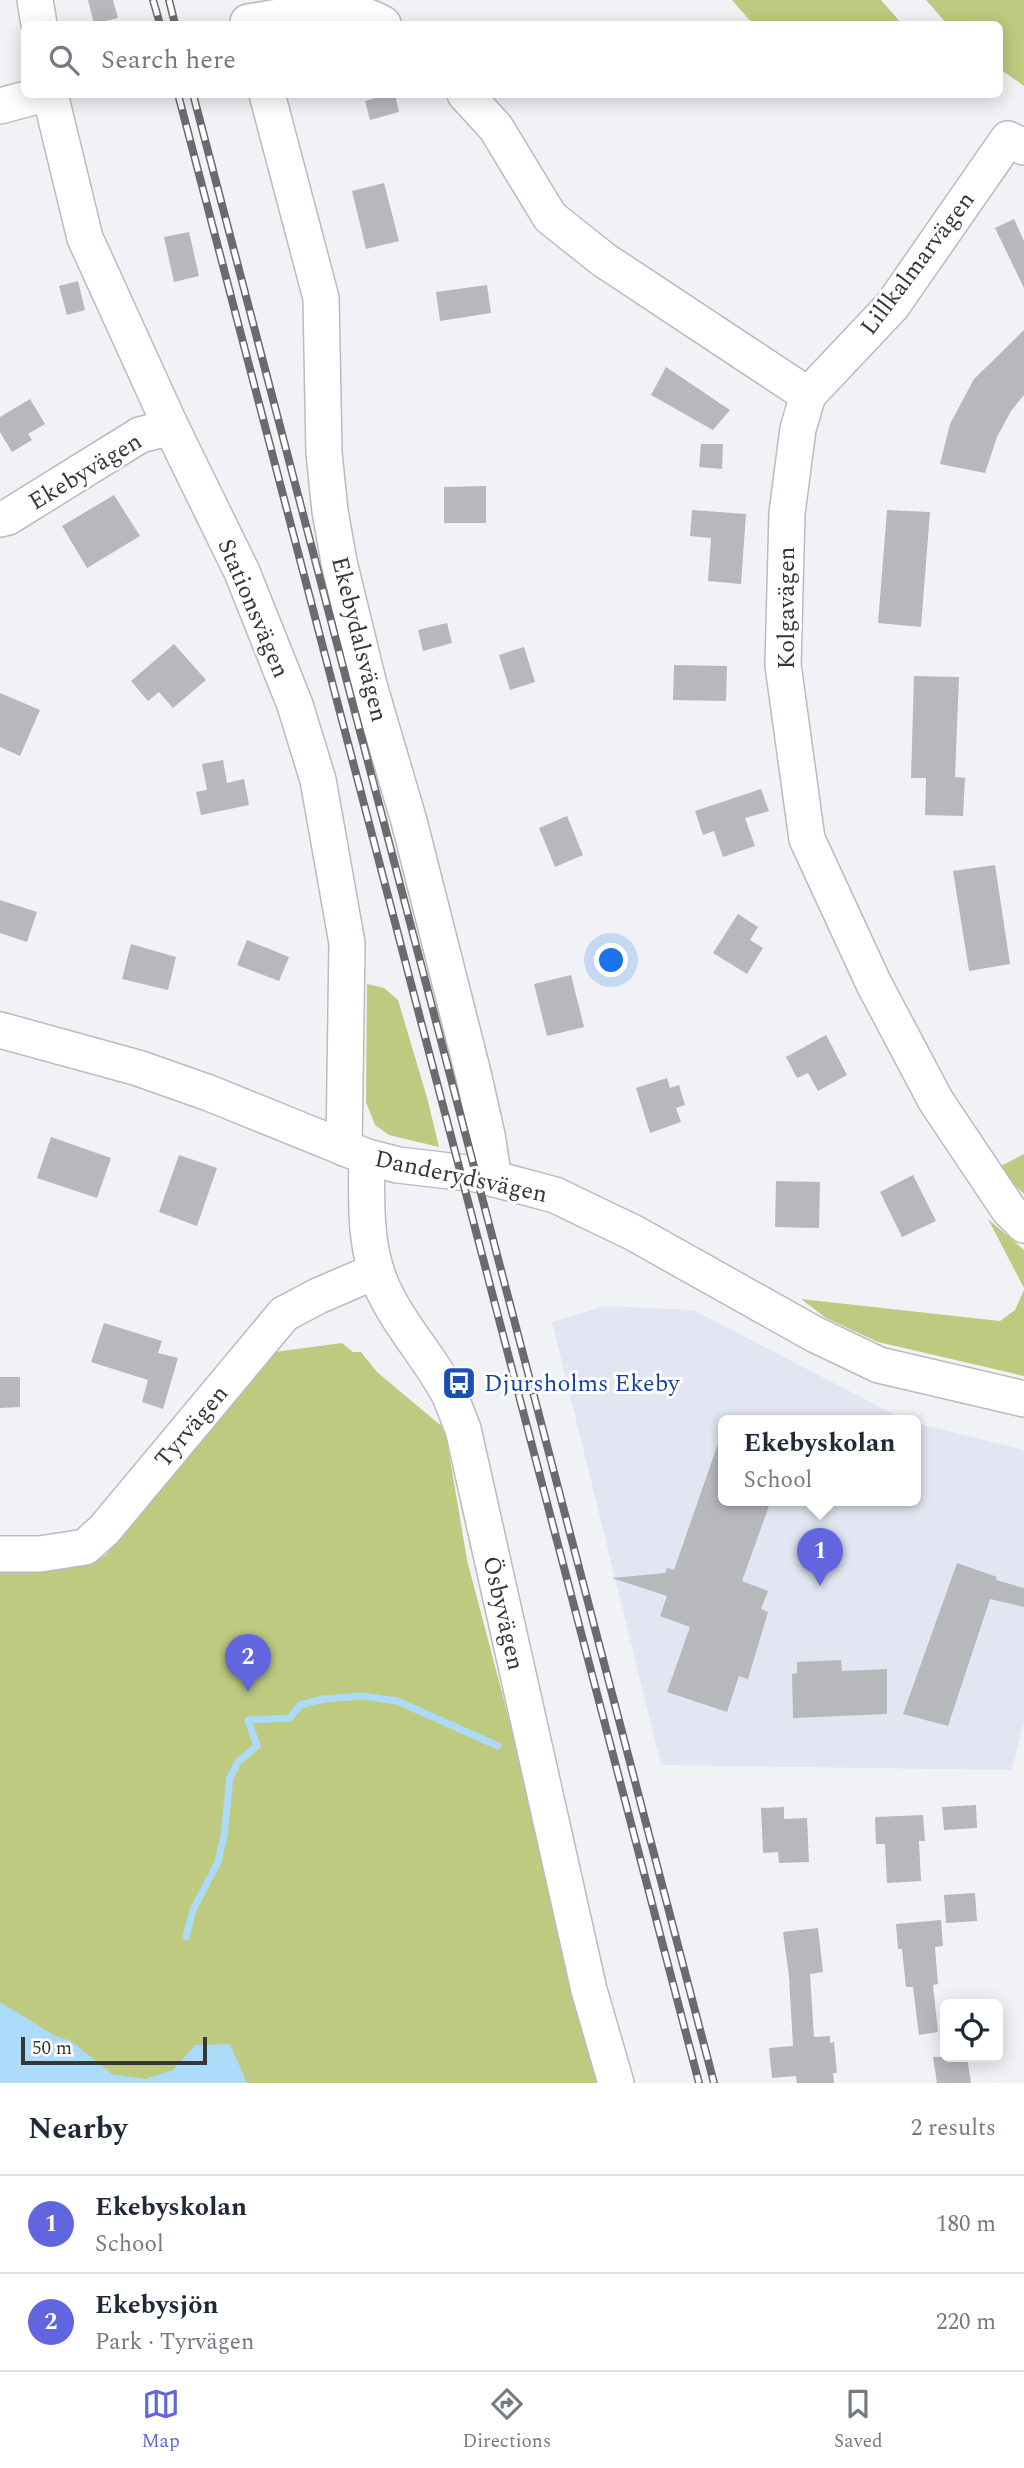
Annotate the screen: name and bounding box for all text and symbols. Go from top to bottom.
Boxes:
search box [21,21,1003,98]
text: Search here [101,40,236,80]
icon: search [45,41,83,79]
street label: Lillkalmarvägen [852,184,984,343]
street label: Ekebyvägen [22,424,149,520]
street label: Stationsvägen [208,533,299,684]
street label: Kolgavägen [769,546,805,669]
street label: Ekebydalsvägen [321,553,397,726]
your location [594,943,628,977]
street label: Danderydsvägen [371,1141,551,1213]
bus stop icon: Djursholms Ekeby [440,1364,478,1402]
place label: Djursholms Ekeby [484,1366,681,1402]
street label: Tyrvägen [146,1377,237,1476]
popup [718,1415,921,1506]
text: Ekebyskolan [744,1423,895,1463]
text: School [744,1463,812,1498]
pin: 1 [797,1528,843,1586]
street label: Ösbyvägen [472,1553,534,1674]
pin: 2 [225,1634,271,1692]
map controls [940,1999,1003,2062]
button: locate [940,1999,1003,2062]
scale bar [21,2034,206,2066]
text: 50 m [32,2034,72,2063]
text: Nearby [28,2106,127,2152]
text: 2 results [911,2111,996,2146]
text: Ekebyskolan [95,2187,247,2227]
text: 1 [45,2207,57,2242]
text: 180 m [936,2207,996,2242]
text: School [95,2227,164,2262]
text: Ekebysjön [95,2285,219,2325]
text: 2 [45,2305,57,2340]
text: 220 m [936,2305,996,2340]
text: Park · Tyrvägen [95,2325,254,2360]
tab: Map [141,2385,180,2456]
tab: Directions [462,2385,551,2456]
tab: Saved [834,2385,883,2456]

